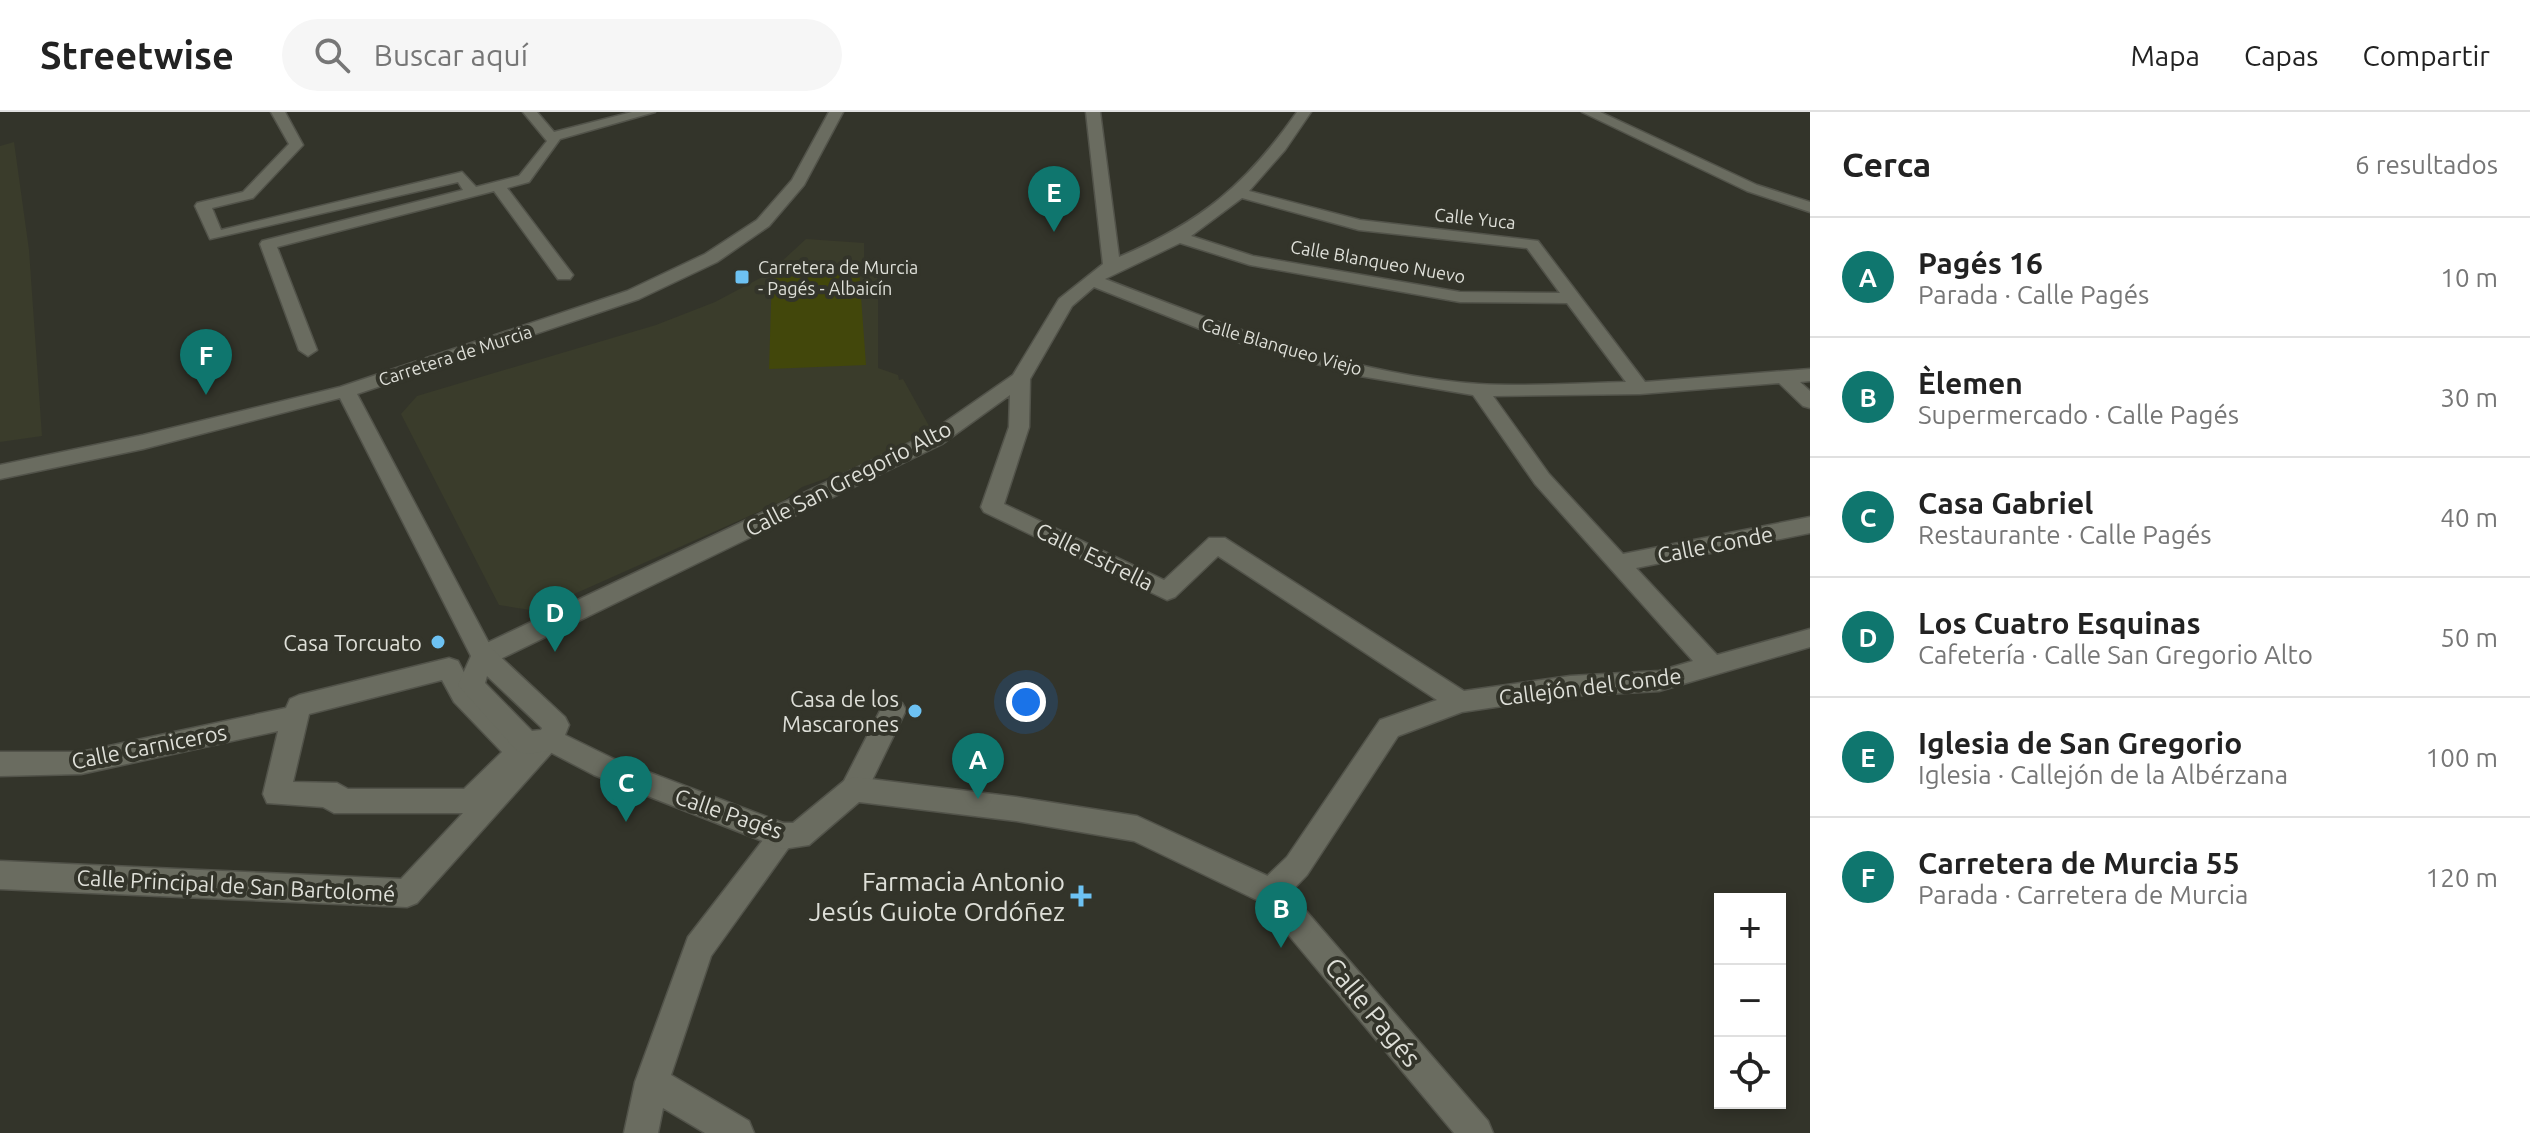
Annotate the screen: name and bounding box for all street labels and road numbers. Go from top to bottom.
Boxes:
street label: Calle Yuca [1433,204,1517,232]
street label: Calle Blanqueo Nuevo [1289,236,1467,286]
street label: Calle Blanqueo Viejo [1199,313,1365,379]
street label: Carretera de Murcia [376,321,534,389]
street label: Calle San Gregorio Alto [741,415,955,541]
street label: Calle Estrella [1032,517,1158,595]
street label: Calle Conde [1655,521,1775,567]
street label: Callejón del Conde [1497,662,1683,710]
street label: Calle Carniceros [69,719,229,773]
street label: Calle Pagés [672,783,786,843]
street label: Calle Principal de San Bartolomé [76,864,396,906]
street label: Calle Pagés [1319,952,1427,1072]

